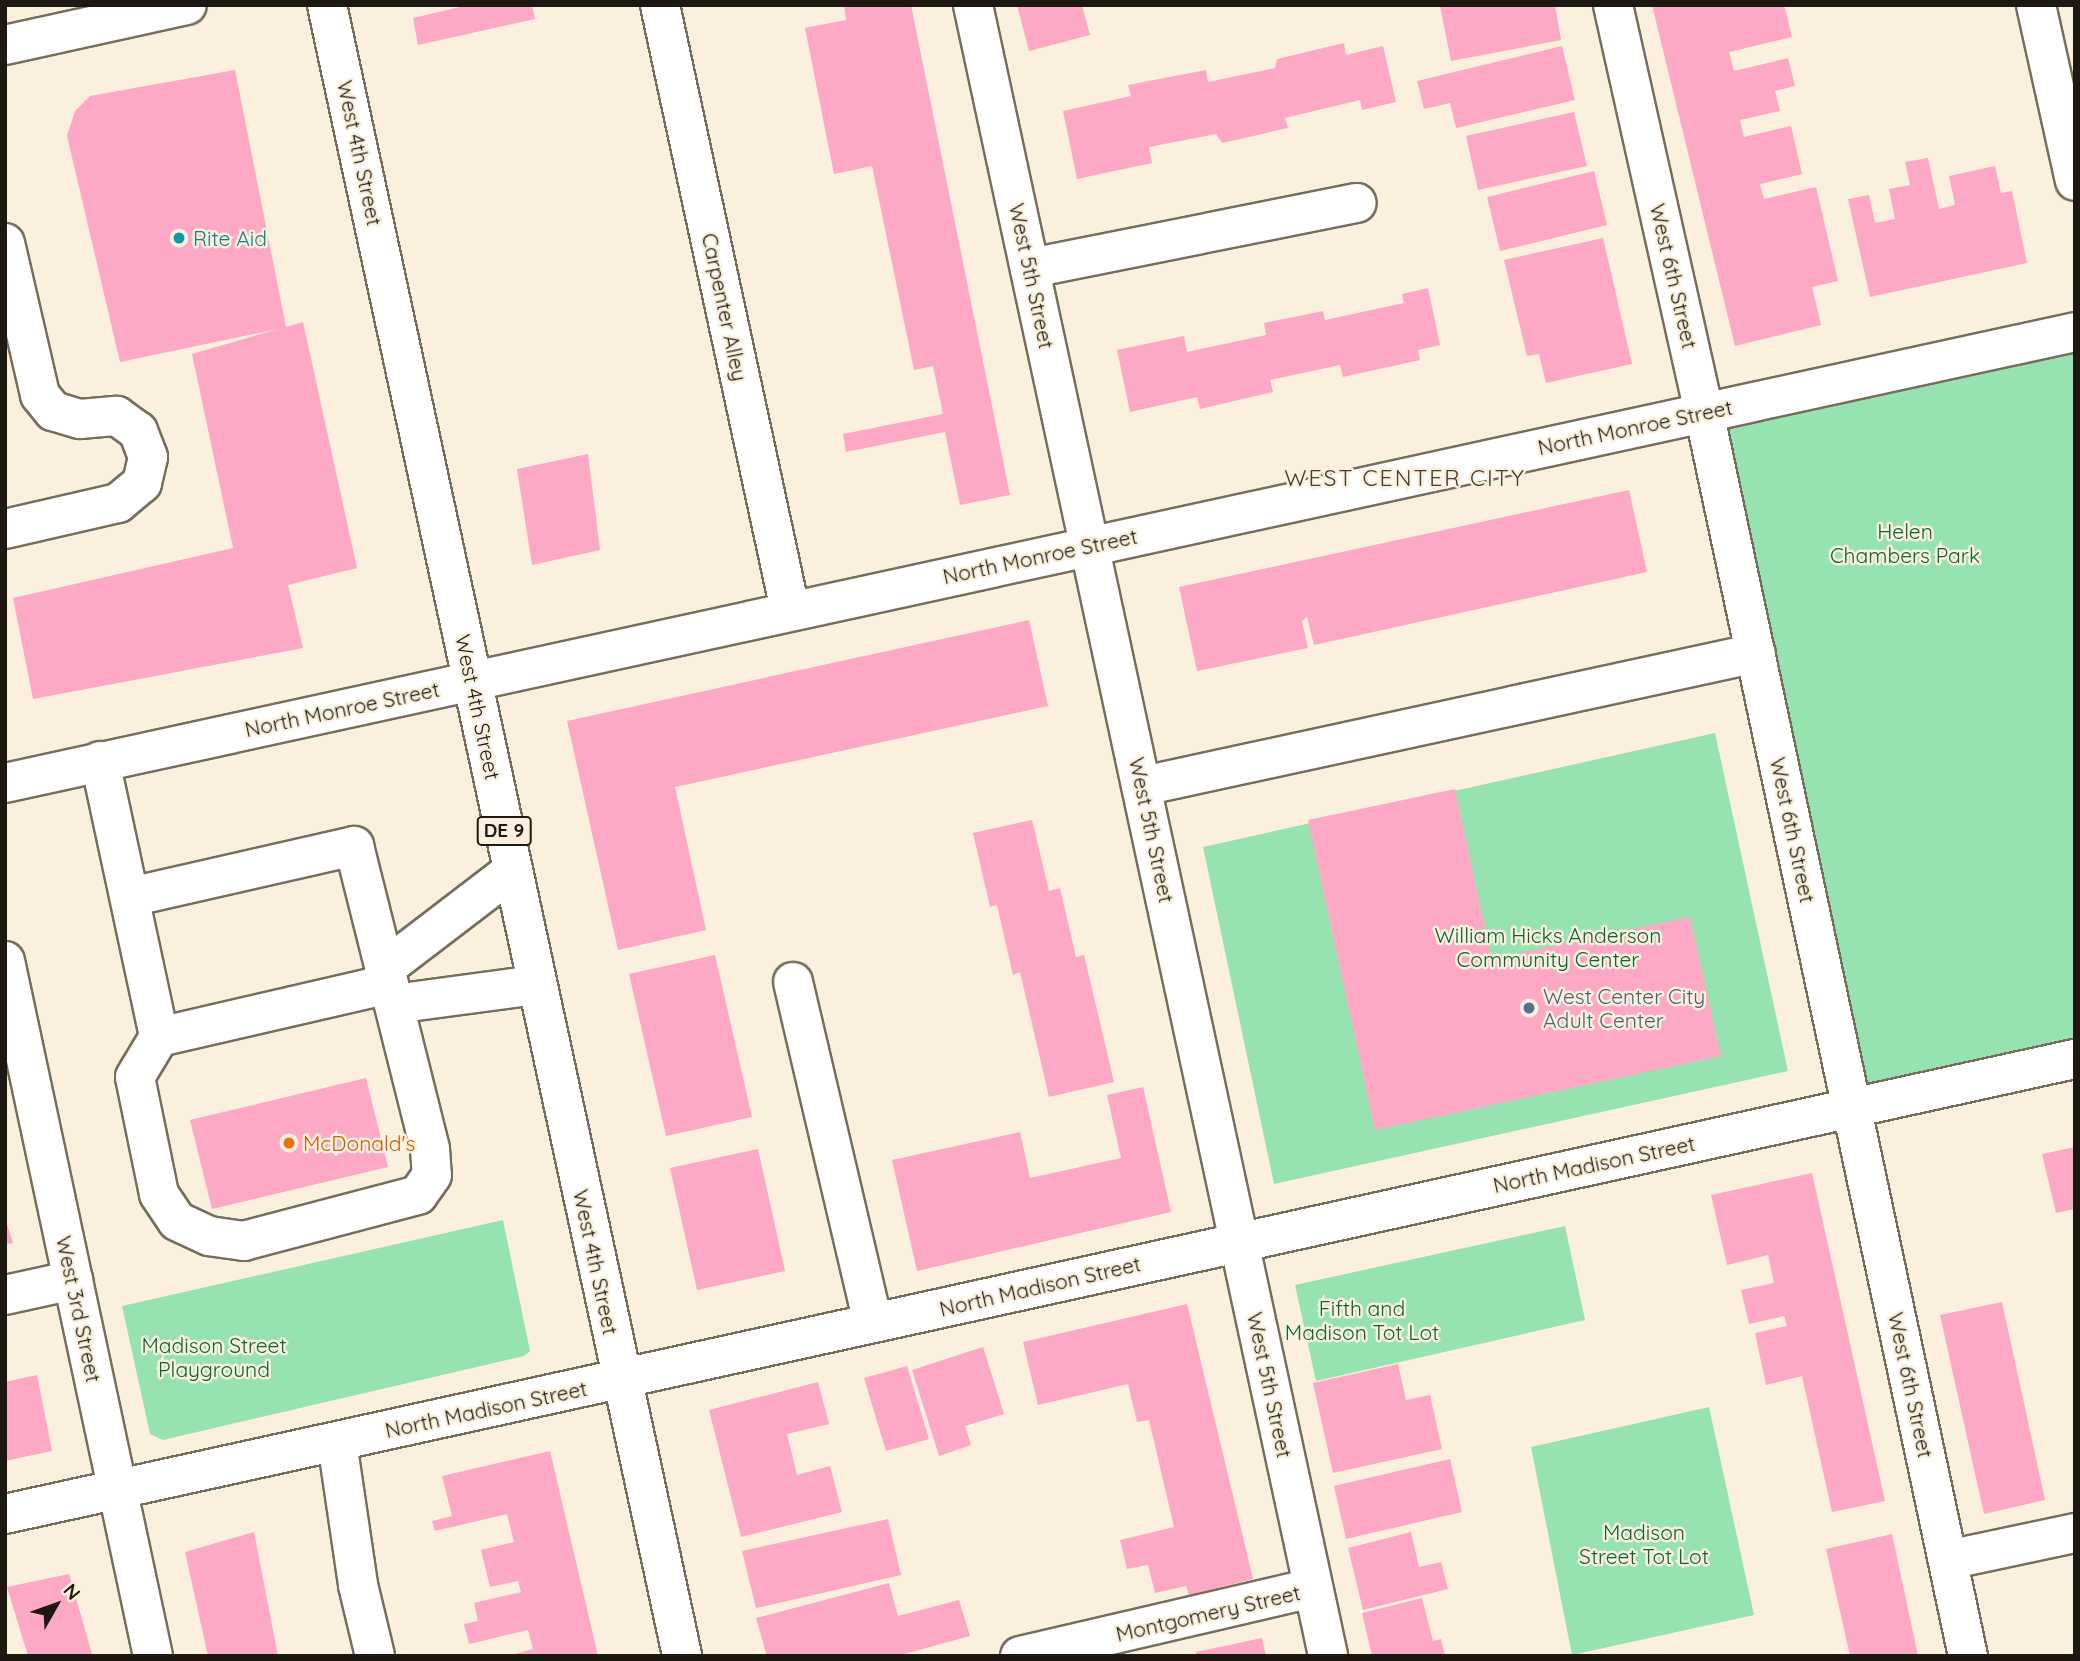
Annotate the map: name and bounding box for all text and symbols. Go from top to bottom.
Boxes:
street label: West 4th Street [332,78,388,228]
street label: West 5th Street [1004,201,1060,351]
street label: West 6th Street [1645,201,1703,351]
place label: Rite Aid [193,225,267,251]
marker: Rite Aid [171,230,187,246]
street label: Carpenter Alley [697,231,753,383]
street label: North Monroe Street [1535,394,1735,460]
district label: WEST CENTER CITY [1286,464,1524,492]
park label: Helen Chambers Park [1830,518,1980,568]
street label: North Monroe Street [940,523,1140,589]
street label: West 4th Street [450,632,506,782]
street label: North Monroe Street [242,676,442,742]
street label: West 5th Street [1124,755,1180,905]
street label: West 6th Street [1765,755,1821,905]
road number: DE 9 [476,816,532,846]
park label: William Hicks Anderson Community Center [1435,922,1661,972]
place label: West Center City Adult Center [1543,983,1705,1033]
marker: West Center City Adult Center [1521,1000,1537,1016]
place label: McDonald's [303,1130,415,1156]
street label: North Madison Street [1491,1130,1697,1198]
marker: McDonald's [281,1135,297,1151]
street label: West 4th Street [568,1187,624,1337]
street label: West 3rd Street [51,1234,107,1384]
street label: North Madison Street [937,1251,1143,1321]
park label: Fifth and Madison Tot Lot [1285,1295,1439,1345]
street label: West 5th Street [1242,1310,1298,1460]
street label: West 6th Street [1883,1310,1939,1460]
park label: Madison Street Playground [141,1332,287,1382]
street label: North Madison Street [383,1375,589,1443]
park label: Madison Street Tot Lot [1579,1519,1709,1569]
north arrow [21,1570,91,1640]
text: N [58,1578,86,1605]
street label: Montgomery Street [1113,1579,1303,1647]

